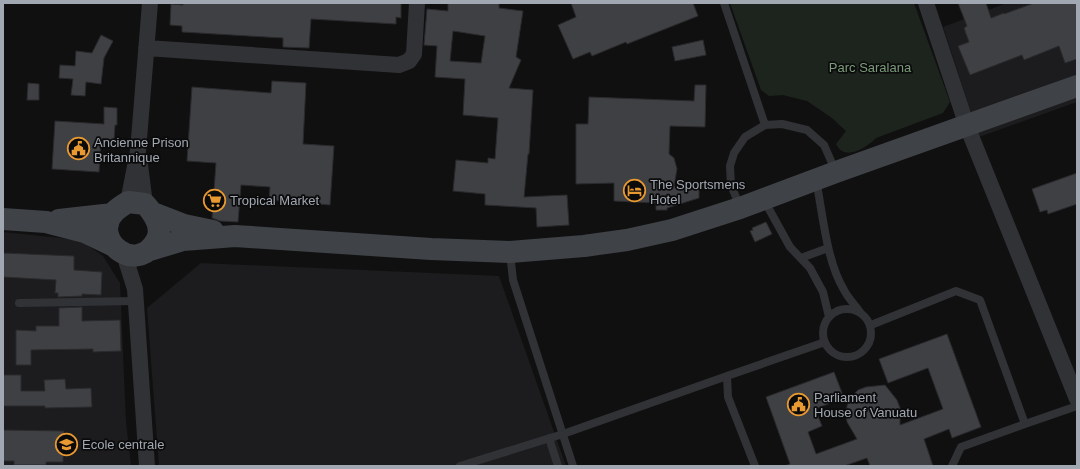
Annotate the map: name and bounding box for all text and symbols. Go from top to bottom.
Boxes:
park label: Parc Saralana [829,60,912,75]
place label: Ancienne Prison Britannique [94,135,189,165]
public building icon: Ancienne Prison Britannique [65,136,91,162]
place label: The Sportsmens Hotel [650,177,746,207]
hotel icon: The Sportsmens Hotel [622,178,648,204]
supermarket icon: Tropical Market [202,187,228,213]
place label: Tropical Market [230,193,319,208]
place label: Parliament House of Vanuatu [814,390,917,420]
public building icon: Parliament House of Vanuatu [786,391,812,417]
school or university icon: Ecole centrale [53,431,79,457]
place label: Ecole centrale [82,437,164,452]

